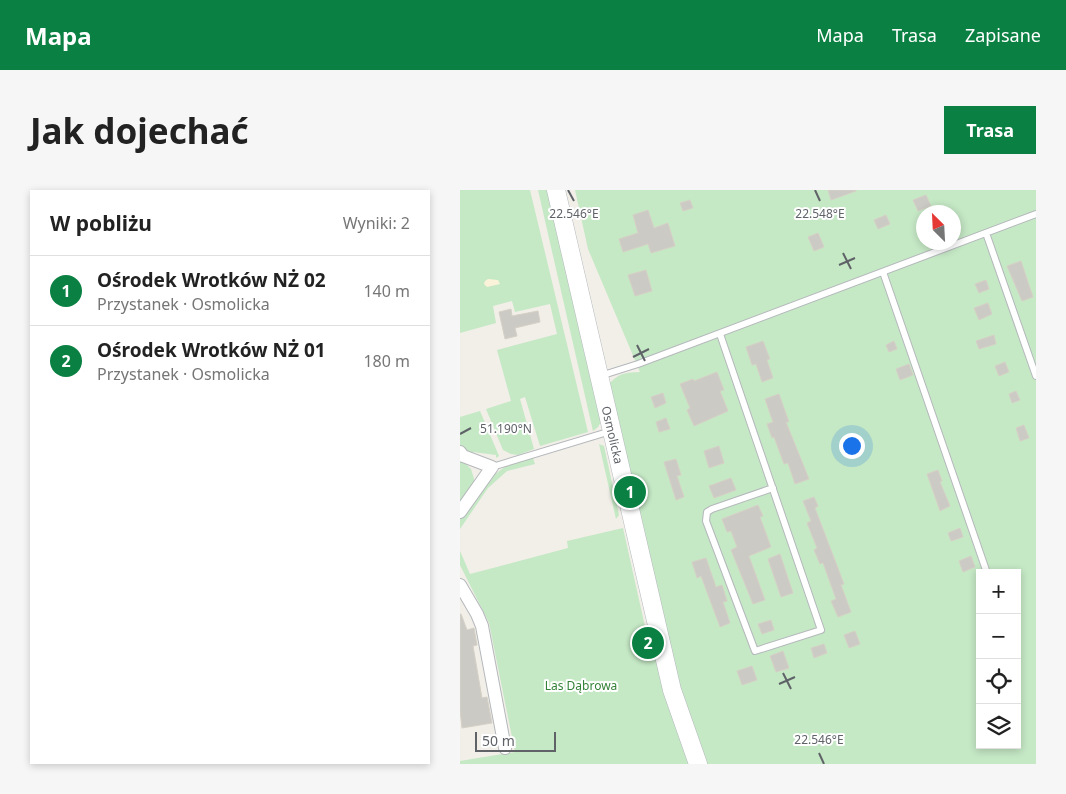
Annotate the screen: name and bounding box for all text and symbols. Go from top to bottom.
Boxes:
text: Mapa [25,19,92,52]
text: Mapa [816,23,864,47]
text: Trasa [892,23,937,47]
text: Zapisane [965,23,1041,47]
button: Trasa [944,106,1036,154]
text: Jak dojechać [30,107,249,154]
text: 22.546°E [549,205,599,222]
text: 22.548°E [795,205,845,222]
north arrow [916,205,961,250]
text: W pobliżu [50,209,152,237]
text: Wyniki: 2 [343,212,410,234]
text: Ośrodek Wrotków NŻ 02 [97,267,326,293]
text: 1 [61,280,71,302]
text: 140 m [363,280,410,302]
text: Przystanek · Osmolicka [97,293,270,315]
text: Ośrodek Wrotków NŻ 01 [97,337,326,363]
text: 2 [61,350,71,372]
text: 180 m [363,350,410,372]
text: Przystanek · Osmolicka [97,363,270,385]
street label: Osmolicka [598,404,627,465]
text: 51.190°N [480,420,532,437]
your location [839,433,865,459]
pin: 1 [614,473,646,511]
map controls [976,569,1021,749]
button: + [976,569,1021,614]
button: − [976,614,1021,659]
pin: 2 [632,624,664,662]
button: locate [976,659,1021,704]
park label: Las Dąbrowa [545,677,617,694]
button: layers [976,704,1021,749]
scale bar [475,729,556,752]
text: 50 m [482,731,515,750]
text: 22.546°E [794,731,844,748]

